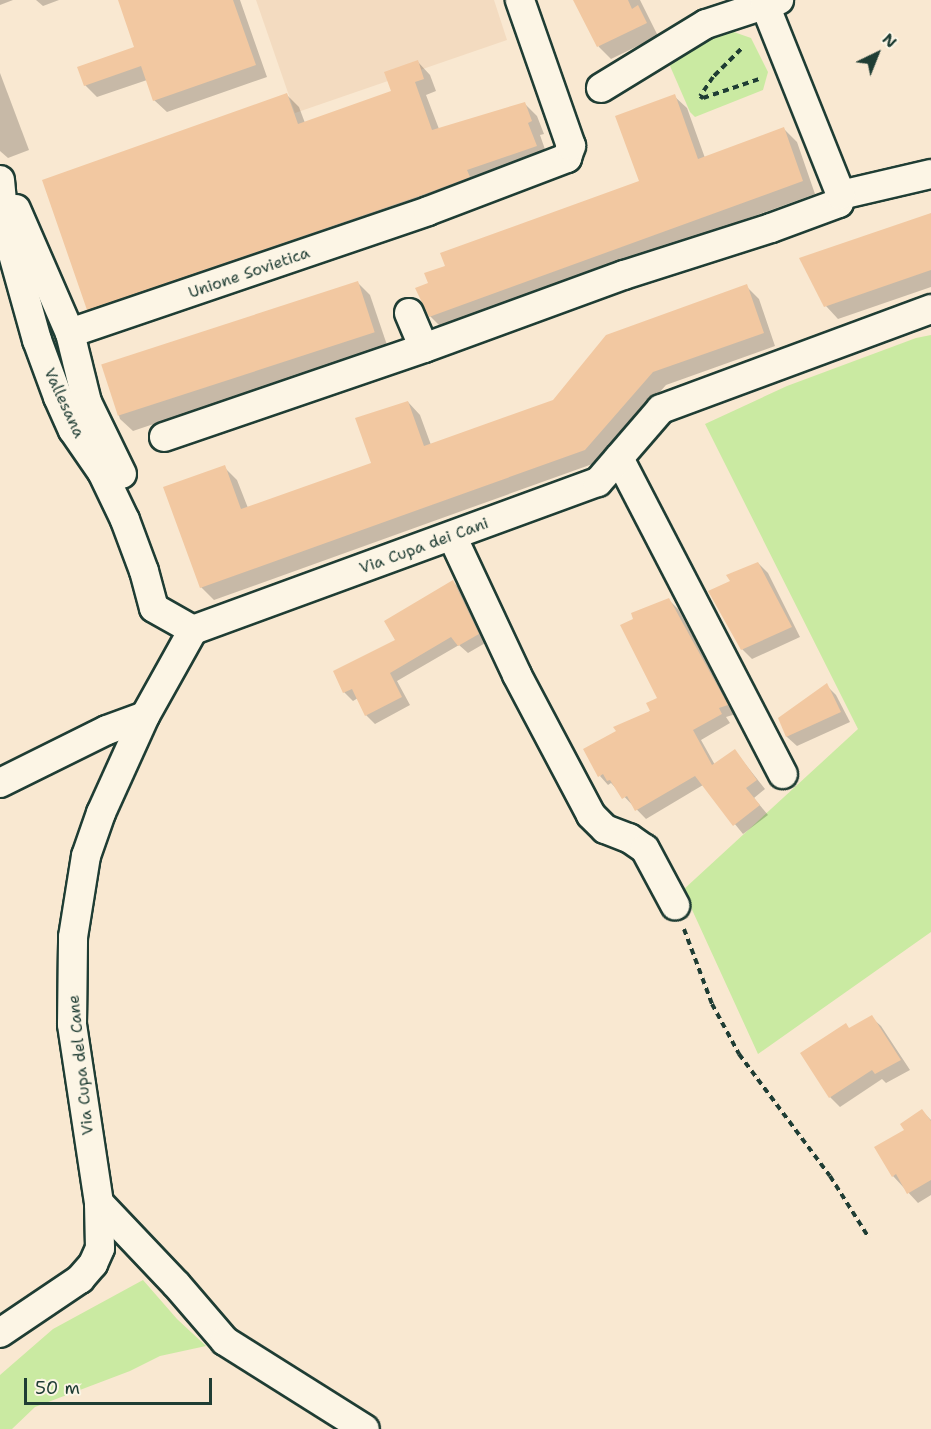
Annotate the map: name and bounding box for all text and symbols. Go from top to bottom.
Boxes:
north arrow [847,24,907,84]
text: N [878,28,901,52]
street label: Unione Sovietica [186,243,312,303]
street label: Vallesana [39,365,89,441]
street label: Via Cupa dei Cani [357,514,491,578]
street label: Via Cupa del Cane [64,994,98,1136]
scale bar [27,1366,214,1404]
text: 50 m [35,1376,80,1400]

